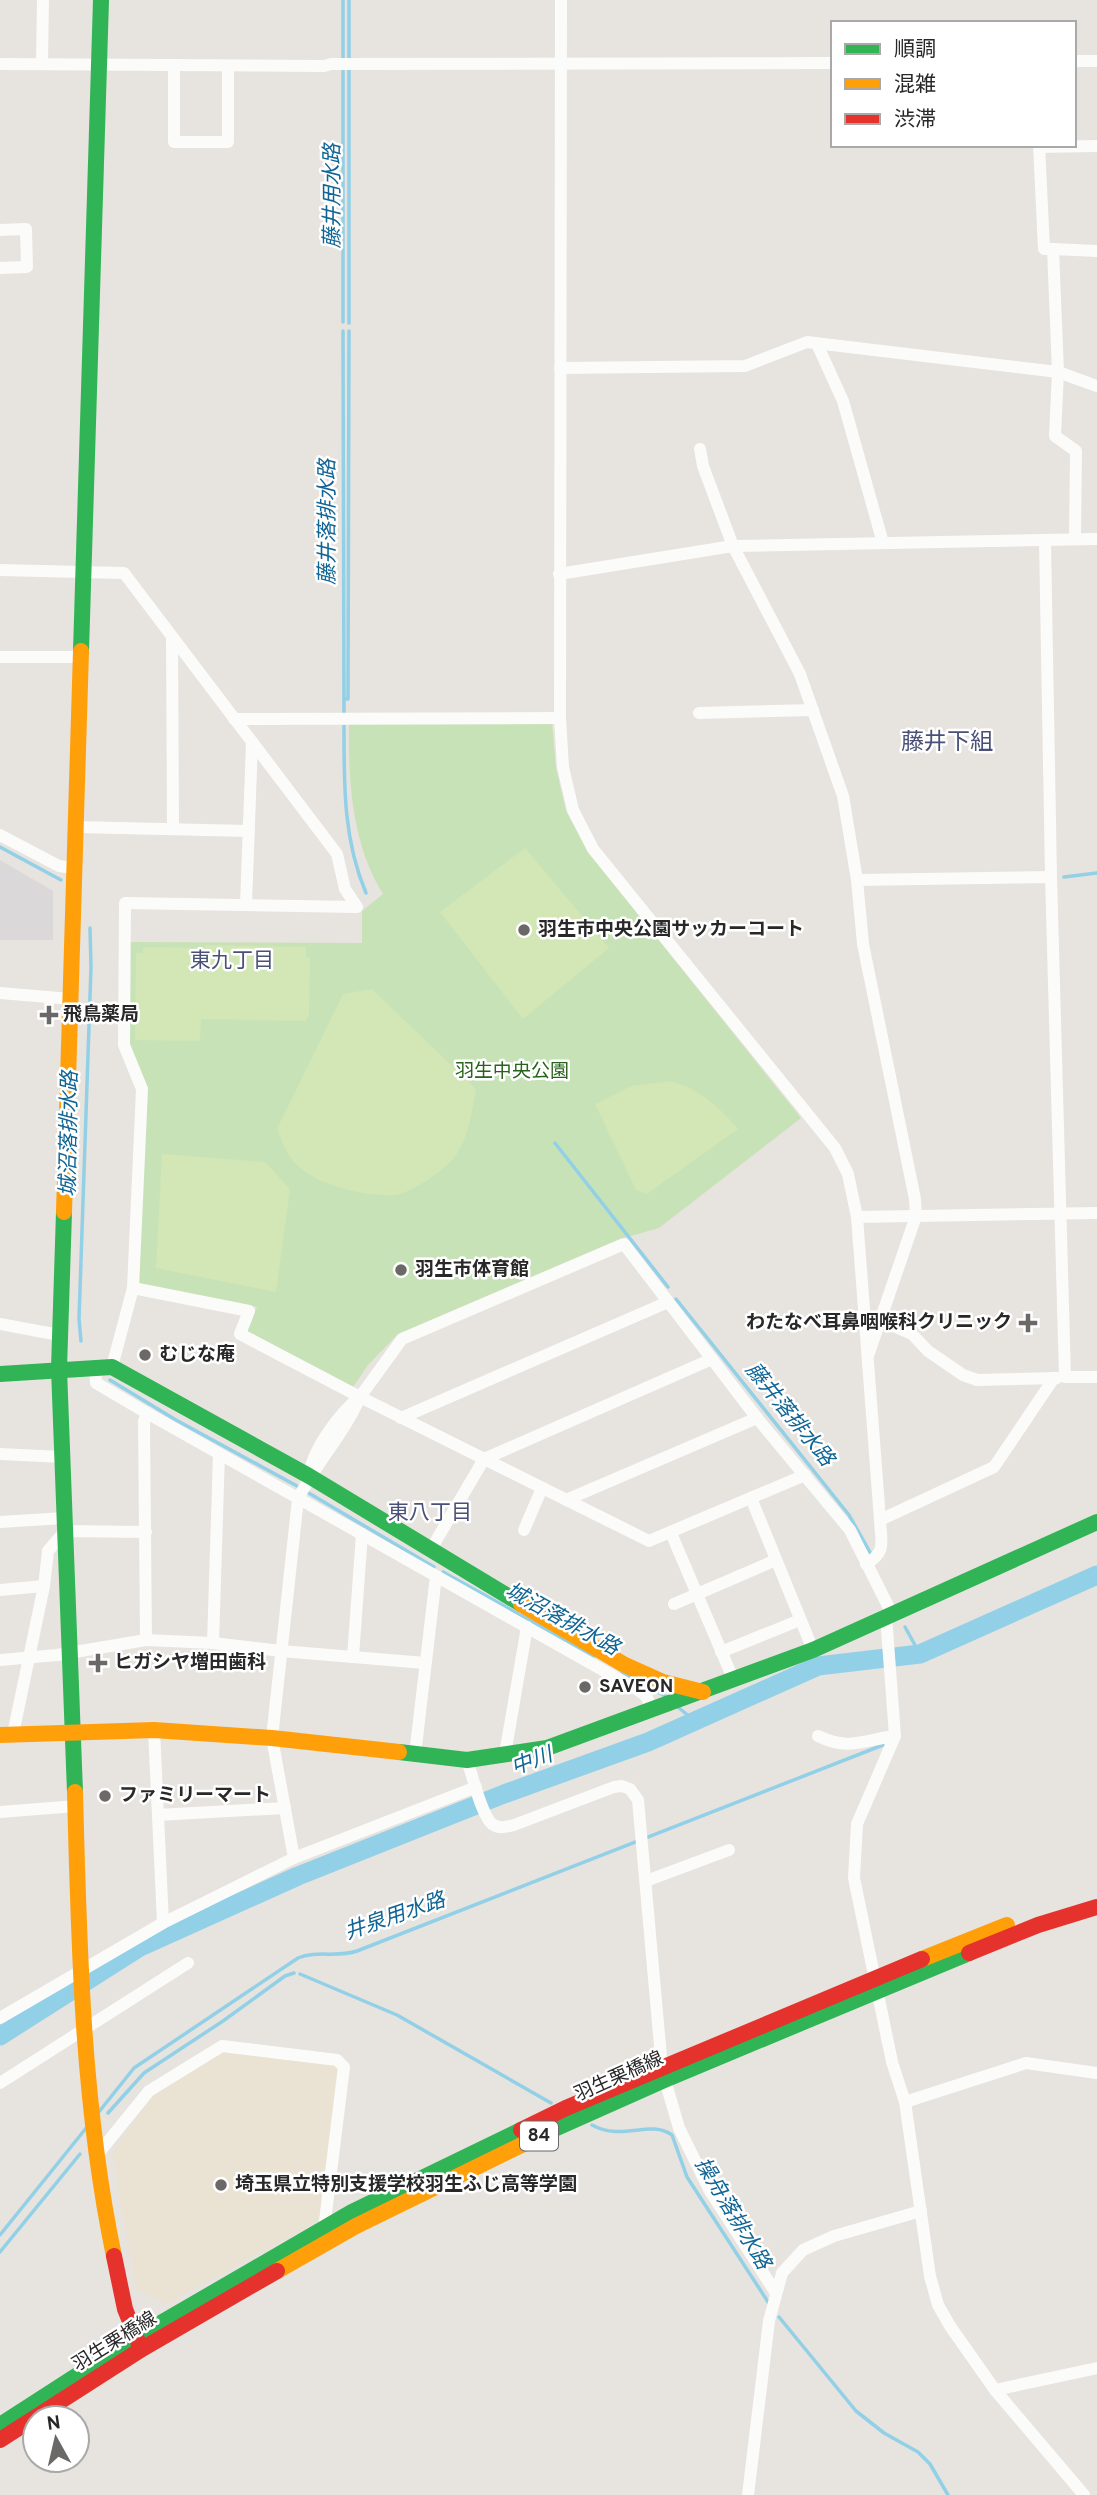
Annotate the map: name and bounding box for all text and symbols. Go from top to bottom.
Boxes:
legend [831,21,1076,147]
text: 順調 [894,37,936,64]
text: 混雑 [894,72,936,99]
text: 渋滞 [894,107,936,134]
water label: 藤井用水路 [320,142,347,249]
water label: 藤井落排水路 [315,457,342,585]
district label: 藤井下組 [901,729,993,758]
place label: 羽生市中央公園サッカーコート [538,918,804,942]
marker: 羽生市中央公園サッカーコート [516,922,532,938]
district label: 東九丁目 [190,948,274,975]
place label: 飛鳥薬局 [63,1003,139,1027]
marker: 飛鳥薬局 [41,1007,57,1023]
park label: 羽生中央公園 [455,1060,569,1084]
water label: 城沼落排水路 [55,1069,85,1197]
place label: 羽生市体育館 [415,1258,529,1282]
marker: 羽生市体育館 [393,1262,409,1278]
place label: わたなべ耳鼻咽喉科クリニック [746,1311,1012,1335]
marker: わたなべ耳鼻咽喉科クリニック [1018,1313,1038,1333]
place label: むじな庵 [159,1343,235,1367]
marker: むじな庵 [137,1347,153,1363]
water label: 藤井落排水路 [739,1358,840,1474]
district label: 東八丁目 [388,1500,472,1527]
water label: 城沼落排水路 [500,1578,625,1663]
place label: ヒガシヤ増田歯科 [114,1651,266,1675]
marker: ヒガシヤ増田歯科 [88,1653,108,1673]
place label: SAVEON [599,1675,673,1699]
marker: SAVEON [577,1679,593,1695]
water label: 中川 [508,1741,558,1782]
place label: ファミリーマート [119,1784,271,1808]
marker: ファミリーマート [97,1788,113,1804]
water label: 井泉用水路 [341,1886,451,1947]
street label: 羽生栗橋線 [571,2047,667,2107]
road number: 84 [520,2122,558,2150]
water label: 操舟落排水路 [688,2153,777,2277]
place label: 埼玉県立特別支援学校羽生ふじ高等学園 [235,2173,577,2197]
marker: 埼玉県立特別支援学校羽生ふじ高等学園 [213,2177,229,2193]
street label: 羽生栗橋線 [68,2307,162,2377]
north arrow [21,2404,91,2474]
text: N [45,2411,62,2437]

